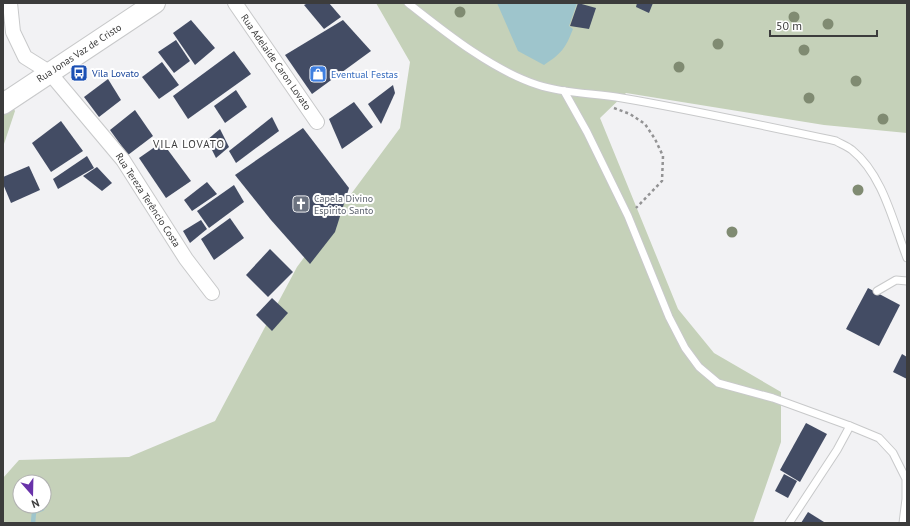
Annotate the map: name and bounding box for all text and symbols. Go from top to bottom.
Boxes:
street label: Rua Adelaide Caron Lovato [238,11,314,113]
scale bar [770,12,877,38]
text: 50 m [776,18,802,33]
street label: Rua Jonas Vaz de Cristo [34,21,124,85]
bus stop icon: Vila Lovato [69,63,89,83]
shop icon: Eventual Festas [308,64,328,84]
place label: Vila Lovato [91,67,139,80]
place label: Eventual Festas [331,68,398,81]
district label: VILA LOVATO [152,137,225,151]
street label: Rua Tereza Terêncio Costa [113,150,183,250]
place label: Capela Divino Espirito Santo [314,192,373,217]
church icon: Capela Divino Espirito Santo [291,194,311,214]
north arrow [12,474,52,514]
text: N [30,496,41,511]

